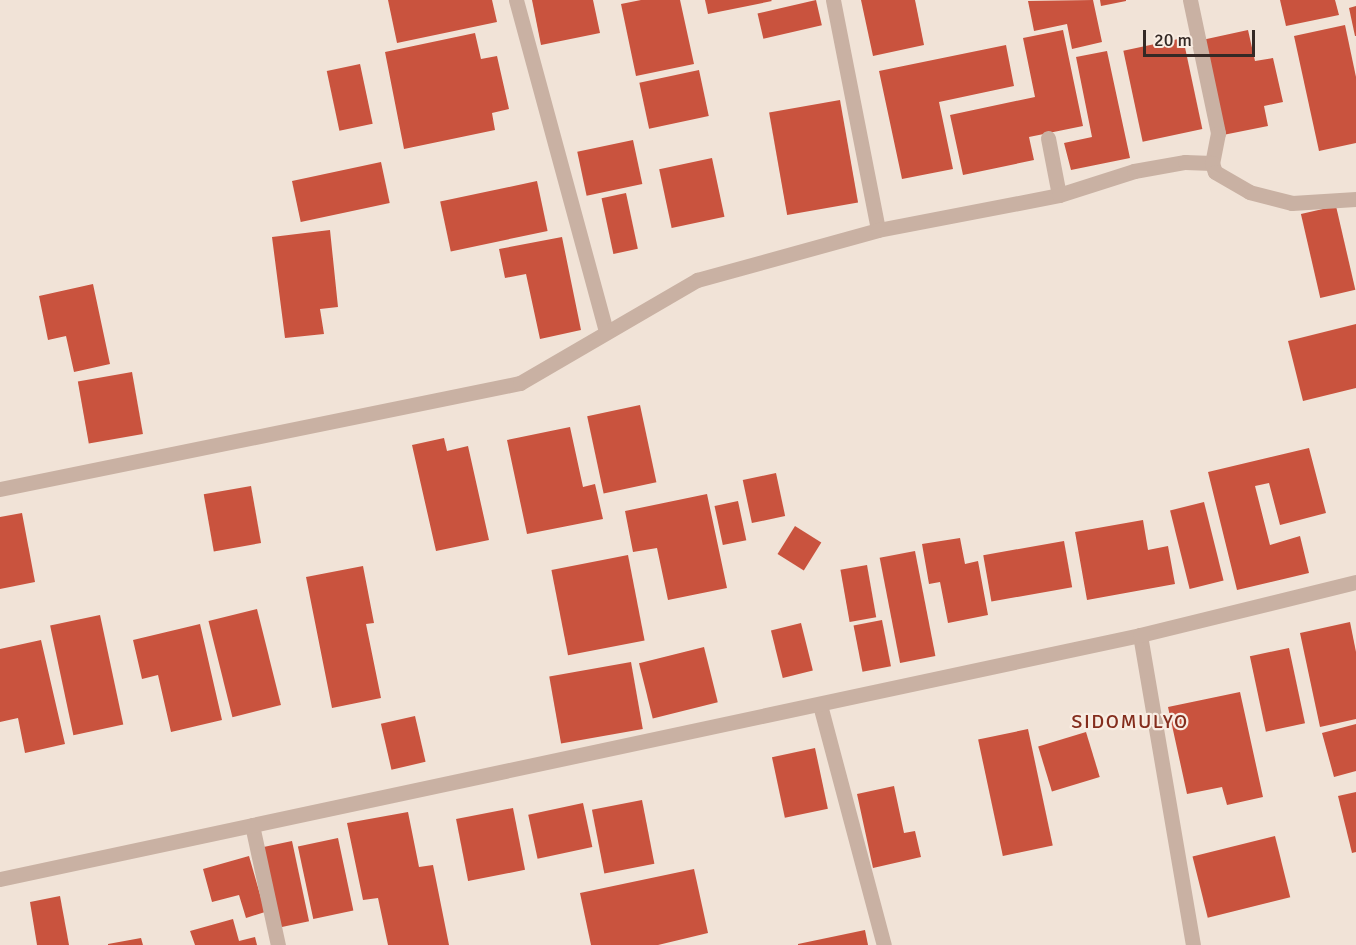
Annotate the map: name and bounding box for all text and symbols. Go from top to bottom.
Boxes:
scale bar [1146,18,1258,56]
text: 20 m [1154,29,1192,51]
district label: SIDOMULYO [1071,709,1189,733]

